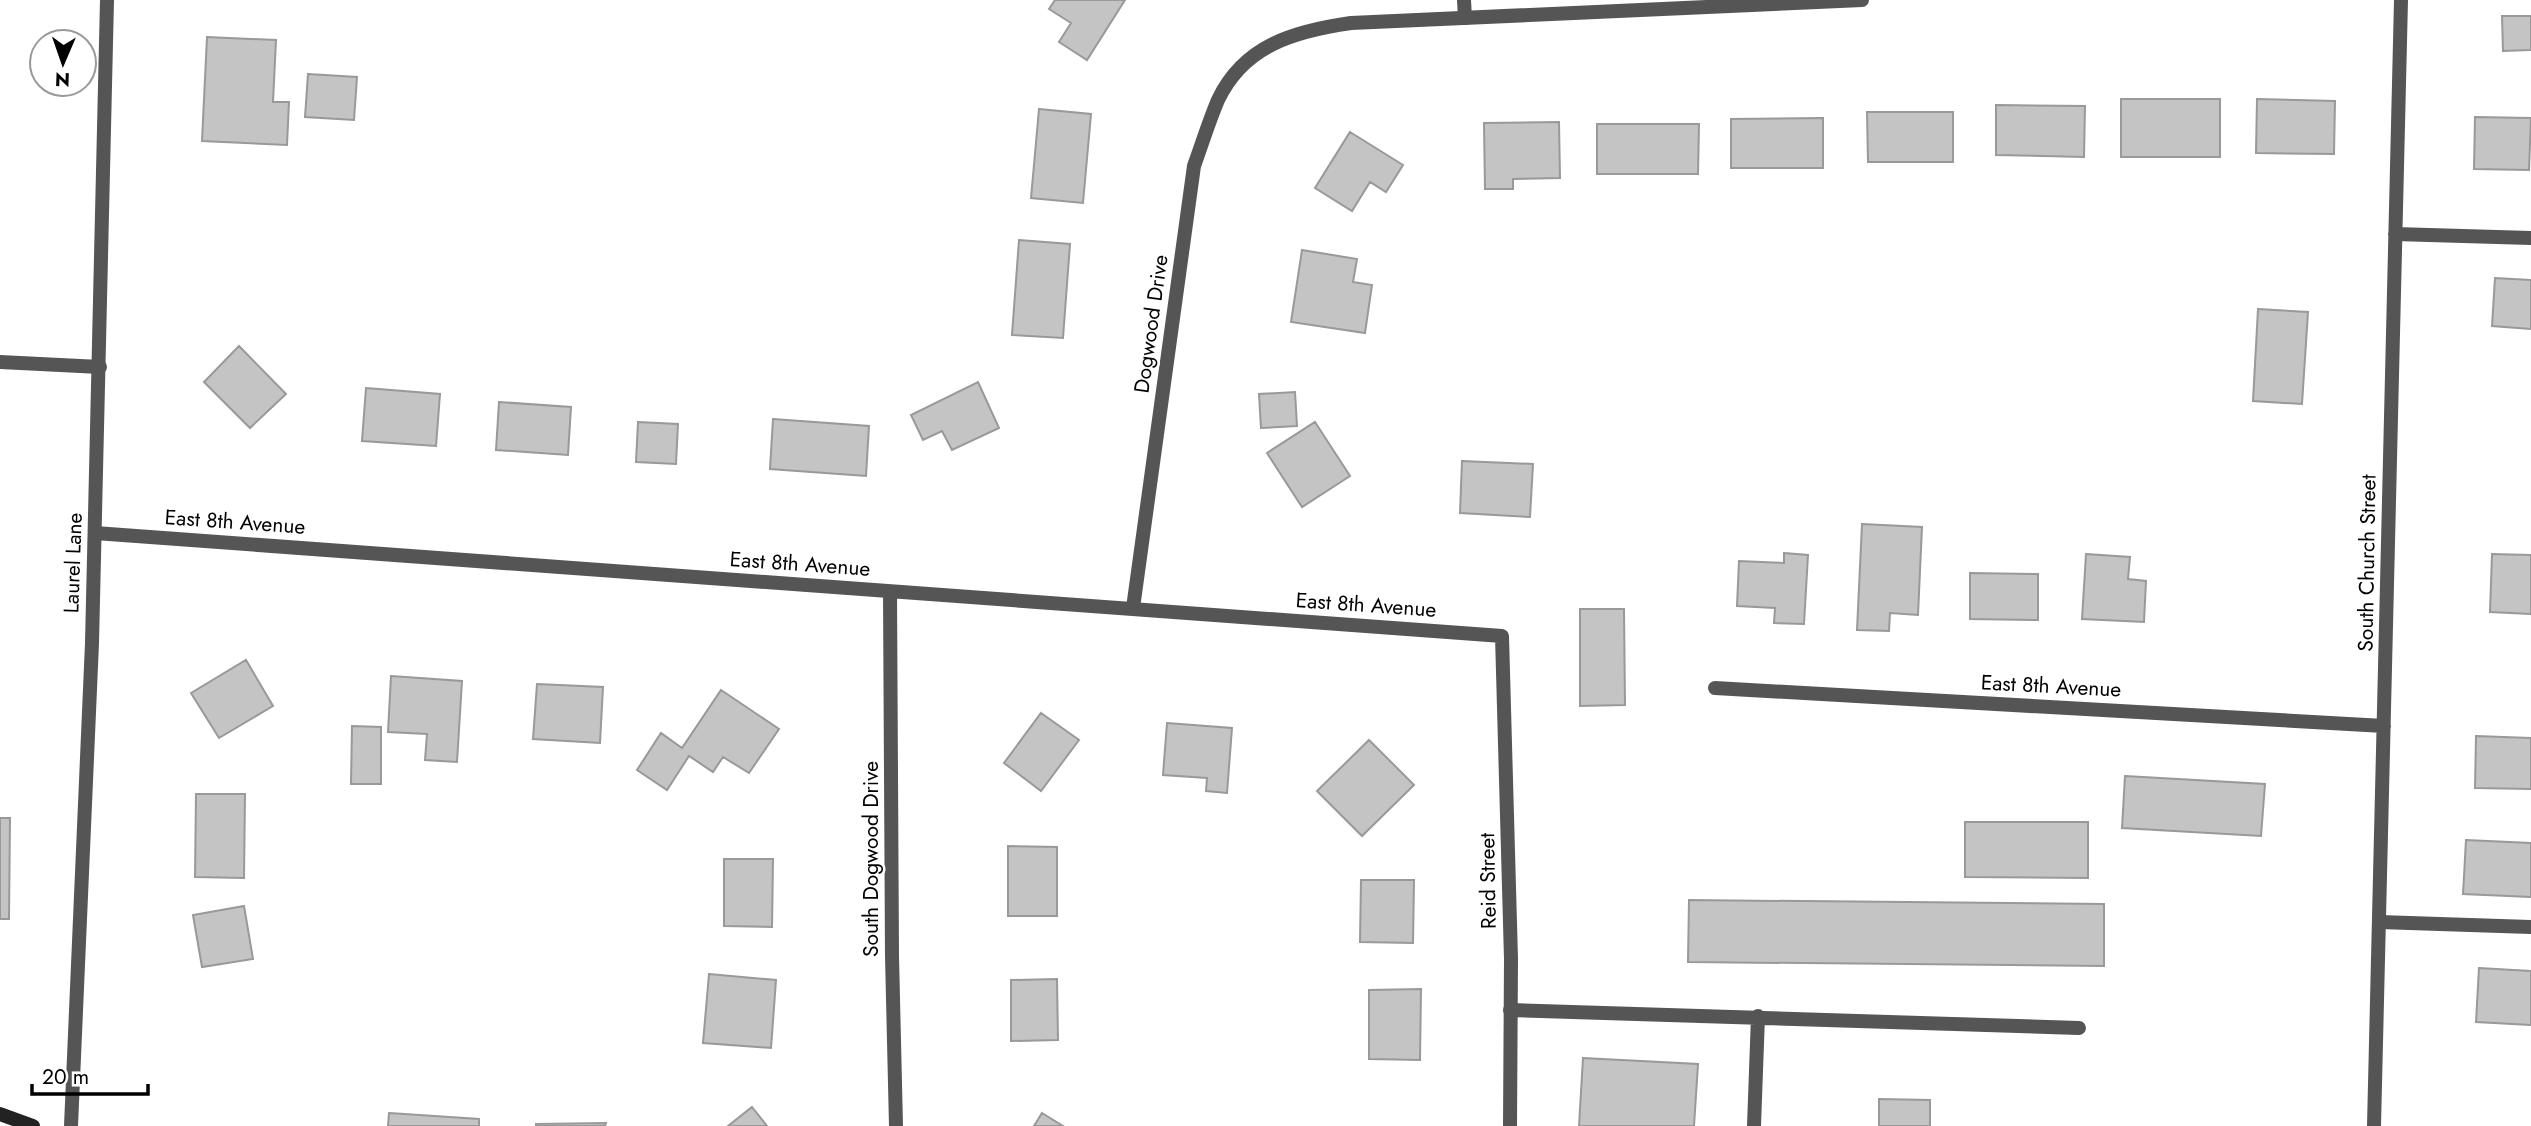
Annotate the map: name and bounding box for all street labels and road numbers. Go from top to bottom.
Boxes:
street label: Dogwood Drive [1126,253,1176,395]
street label: South Church Street [2350,474,2384,652]
street label: East 8th Avenue [164,502,306,542]
street label: Laurel Lane [56,512,90,614]
street label: East 8th Avenue [729,544,871,584]
street label: East 8th Avenue [1295,585,1437,625]
street label: East 8th Avenue [1980,667,2122,705]
street label: South Dogwood Drive [856,761,886,957]
street label: Reid Street [1472,833,1504,929]

